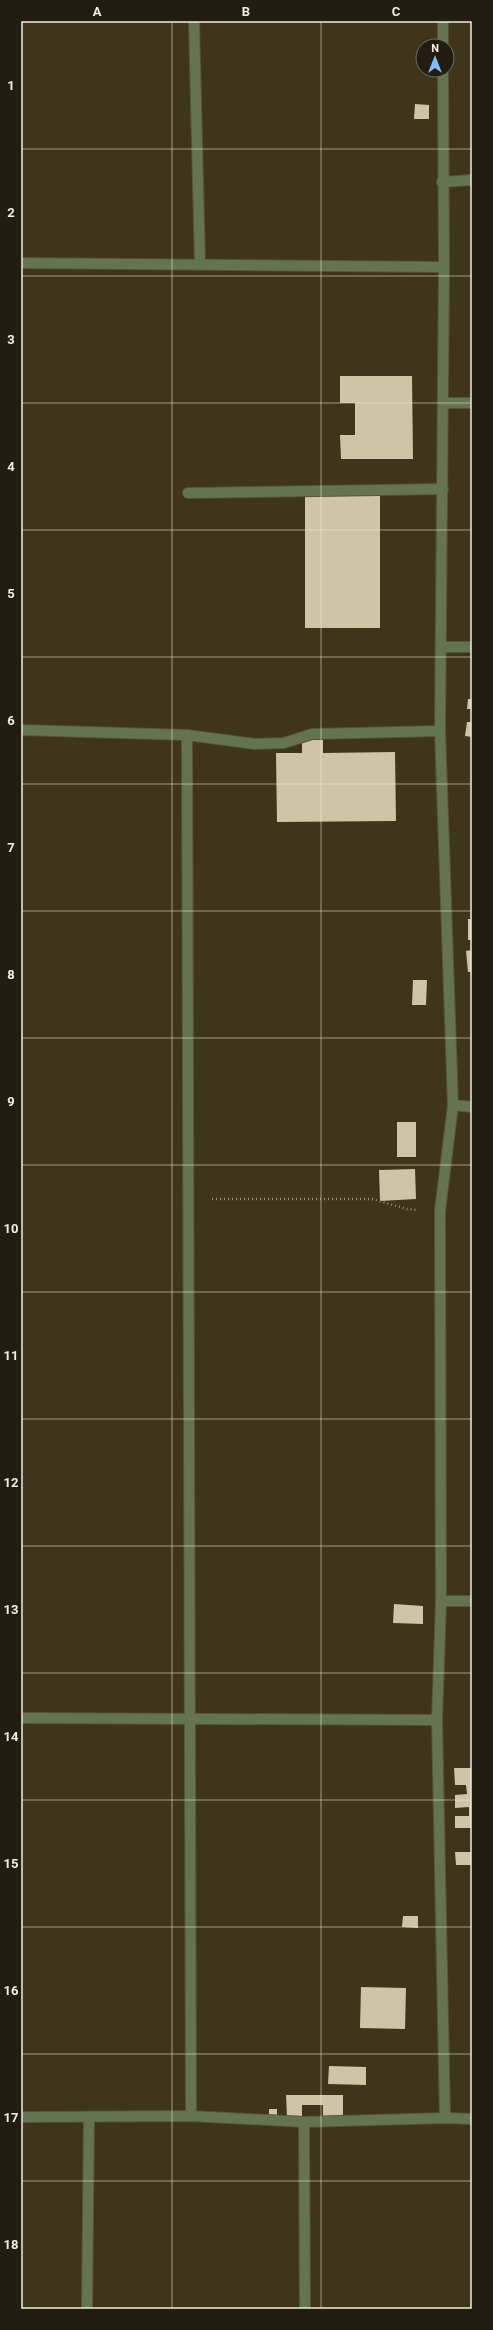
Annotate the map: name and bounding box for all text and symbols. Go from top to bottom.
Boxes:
text: A [93,4,102,19]
text: B [242,4,250,19]
text: C [392,4,401,19]
north arrow [415,38,455,78]
text: N [431,42,439,55]
text: 1 [7,78,15,93]
text: 2 [7,205,15,220]
text: 3 [7,332,15,347]
text: 4 [7,459,15,474]
text: 5 [7,586,15,601]
text: 6 [7,713,15,728]
text: 7 [7,840,15,855]
text: 8 [7,967,15,982]
text: 9 [7,1094,15,1109]
text: 10 [4,1221,18,1236]
text: 11 [4,1348,18,1363]
text: 12 [4,1475,18,1490]
text: 13 [4,1602,18,1617]
text: 14 [4,1729,19,1744]
text: 15 [4,1856,18,1871]
text: 16 [4,1983,19,1998]
text: 17 [4,2110,18,2125]
text: 18 [4,2237,18,2252]

